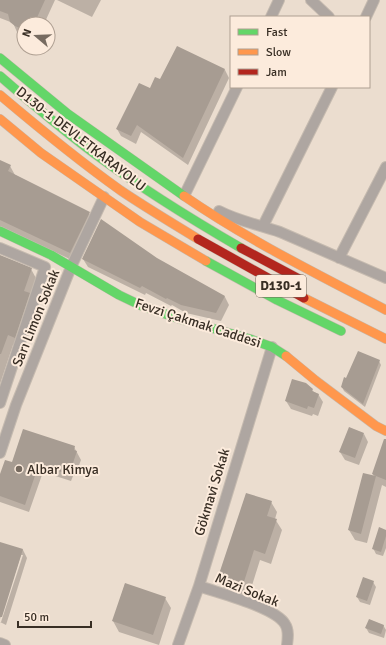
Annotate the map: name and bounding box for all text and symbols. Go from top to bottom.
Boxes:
north arrow [16,16,56,56]
legend [230,16,370,88]
text: Fast [266,25,287,40]
text: N [20,27,34,39]
text: Slow [266,45,291,60]
text: Jam [266,65,287,80]
street label: D130-1 DEVLETKARAYOLU [13,83,149,195]
street label: Sarı Limon Sokak [9,267,63,369]
road number: D130-1 [256,275,306,297]
street label: Fevzi Çakmak Caddesi [133,295,263,351]
street label: Gökmavi Sokak [191,446,233,538]
place label: Albar Kimya [27,461,99,478]
marker: Albar Kimya [14,464,24,474]
street label: Mazi Sokak [212,569,282,611]
scale bar [18,603,91,629]
text: 50 m [24,610,49,625]

